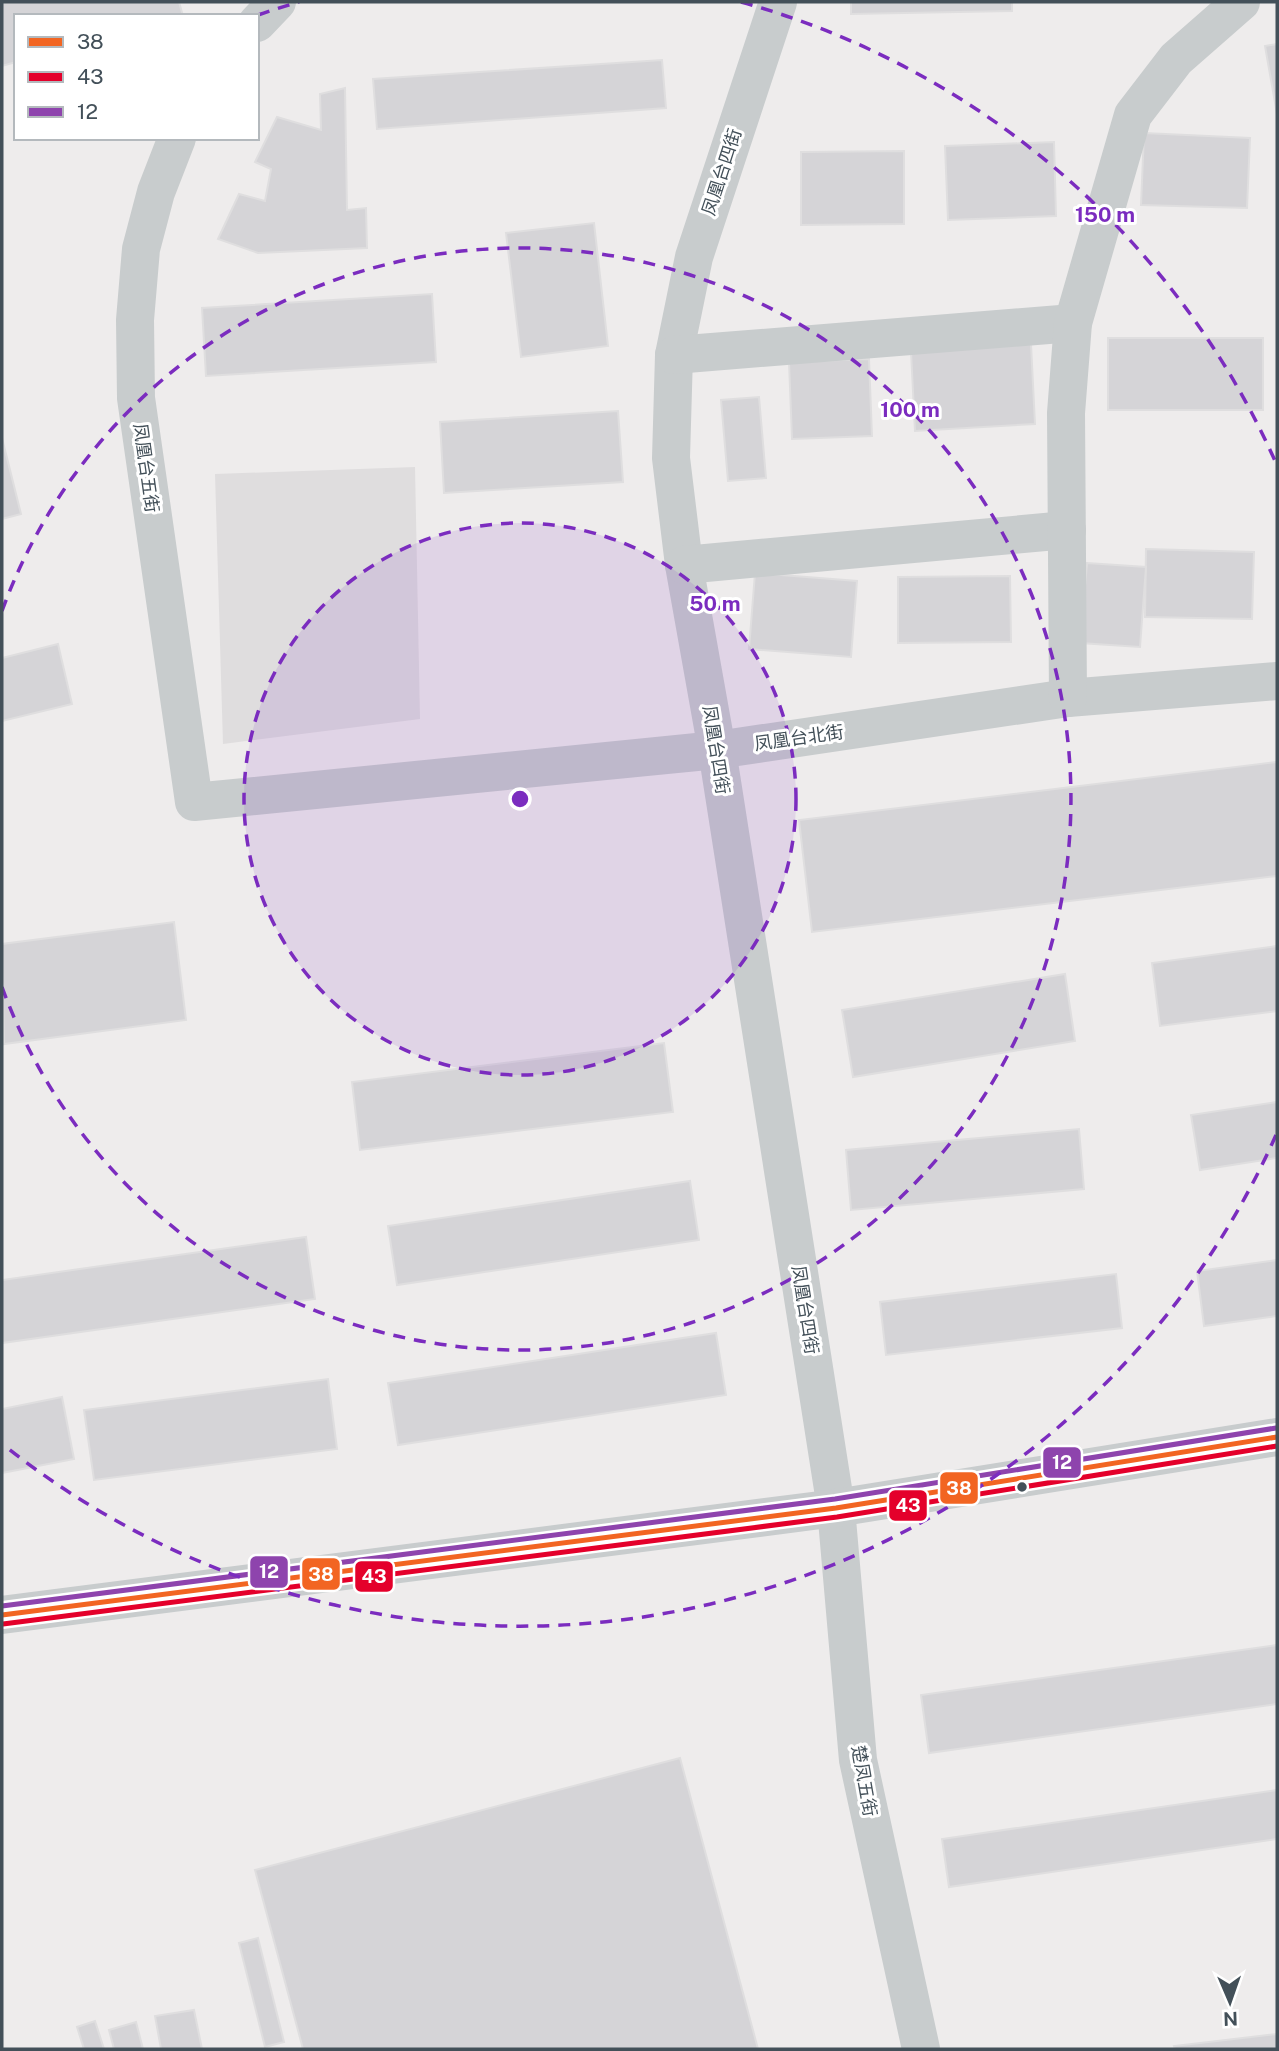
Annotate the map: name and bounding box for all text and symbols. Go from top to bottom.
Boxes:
legend [14,14,259,140]
text: 38 [77,29,104,54]
text: 43 [77,64,103,89]
text: 12 [77,99,98,124]
street label: 凤凰台四街 [698,126,745,218]
text: 150 m [1075,202,1135,227]
text: 100 m [880,397,940,422]
street label: 凤凰台五街 [130,422,163,514]
text: 50 m [689,591,741,616]
street label: 凤凰台四街 [699,704,734,796]
street label: 凤凰台北街 [753,721,845,754]
centre of rings [508,787,532,811]
street label: 凤凰台四街 [788,1264,823,1356]
line badge: 12 [1042,1446,1082,1479]
text: 12 [1052,1451,1072,1473]
line badge: 38 [939,1471,979,1505]
text: 38 [946,1477,972,1499]
unlabelled marker [1015,1480,1029,1494]
line badge: 43 [888,1489,928,1522]
text: 43 [895,1494,921,1516]
line badge: 12 [249,1555,289,1589]
line badge: 38 [301,1557,341,1591]
text: 12 [259,1560,279,1582]
line badge: 43 [354,1560,394,1593]
text: 38 [308,1563,334,1585]
text: 43 [361,1565,387,1587]
street label: 楚凤五街 [848,1744,881,1818]
north arrow [1195,1967,1265,2037]
text: N [1223,2008,1238,2030]

